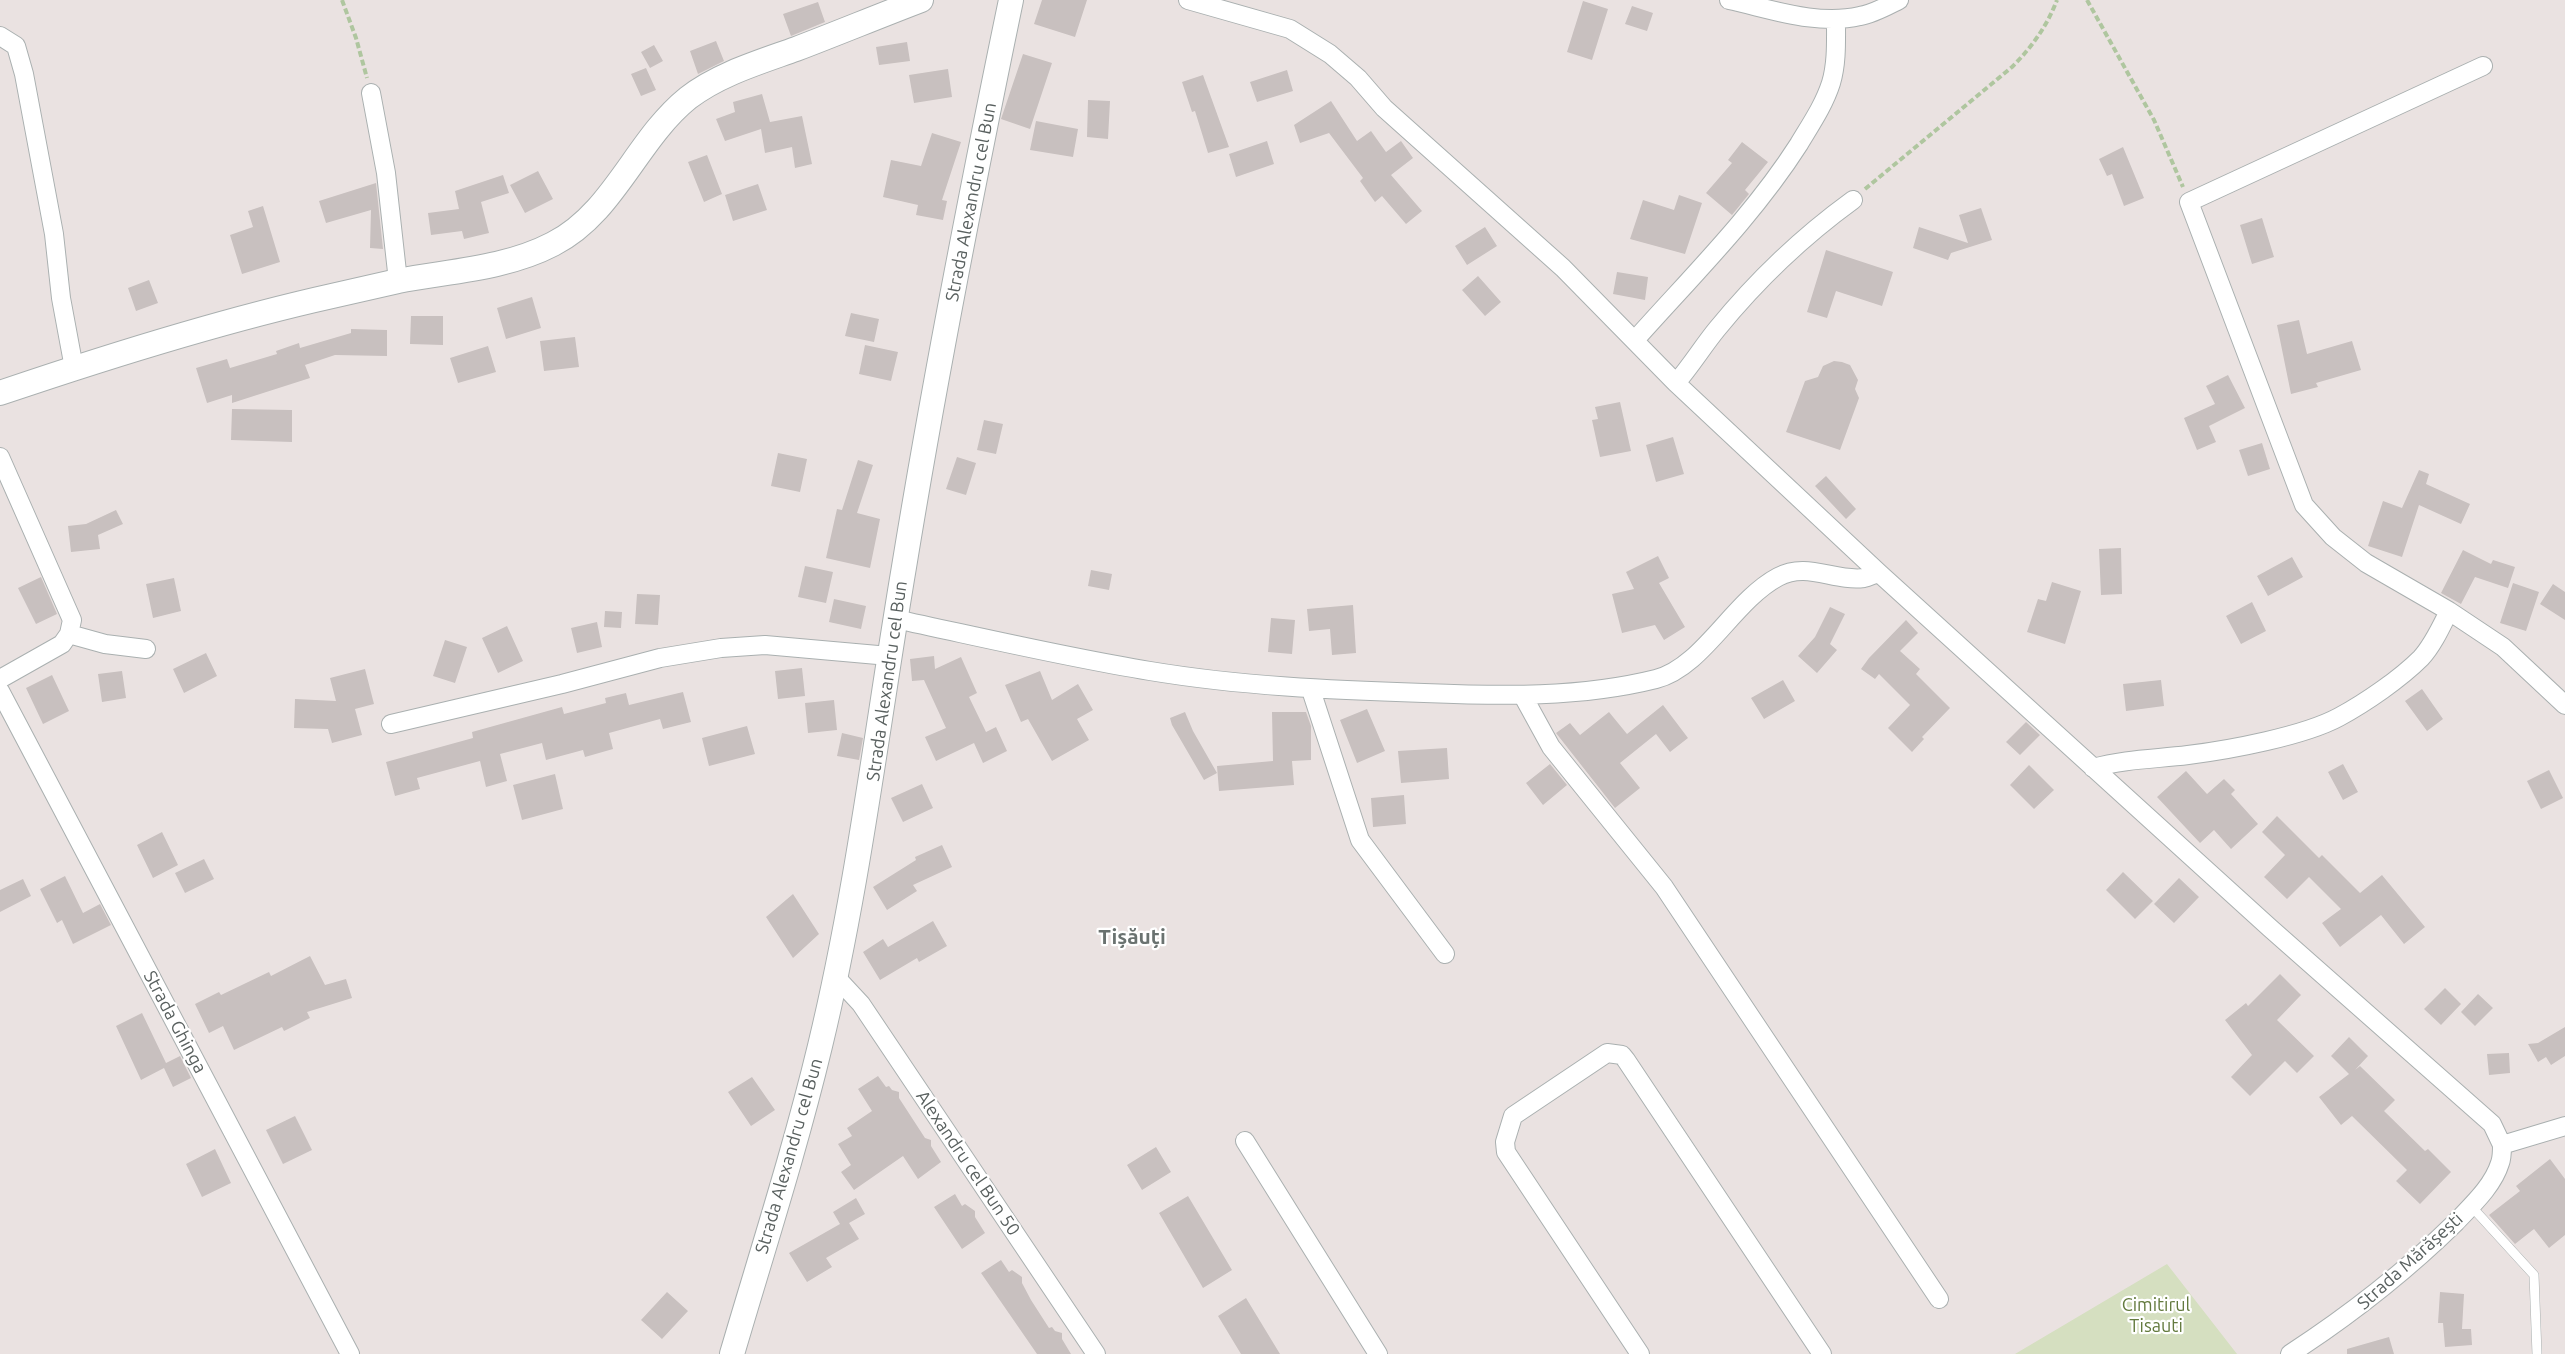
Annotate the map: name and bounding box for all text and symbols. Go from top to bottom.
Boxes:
street label: Strada Alexandru cel Bun [941,101,1001,303]
street label: Strada Alexandru cel Bun [862,579,912,783]
district label: Tișăuți [1098,924,1166,950]
street label: Strada Ghinga [139,967,211,1077]
street label: Strada Alexandru cel Bun [751,1056,827,1256]
street label: Alexandru cel Bun 50 [911,1086,1025,1240]
street label: Strada Mărășești [2353,1208,2467,1314]
park label: Cimitirul Tisauti [2122,1294,2190,1336]

